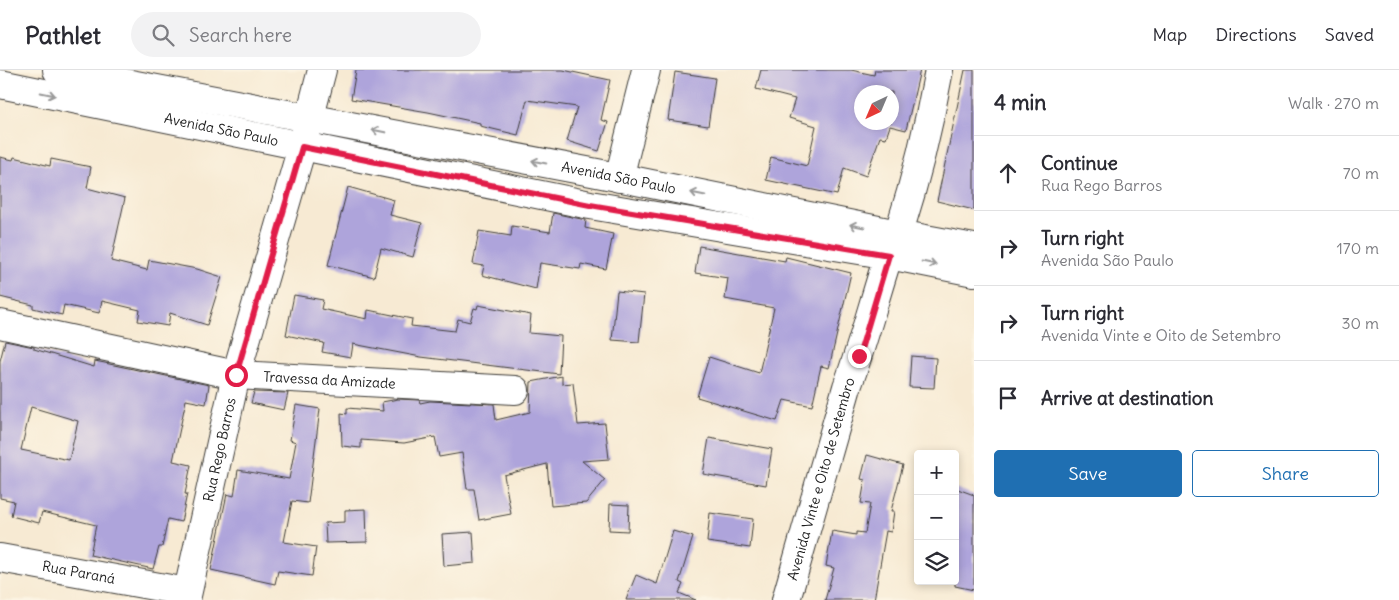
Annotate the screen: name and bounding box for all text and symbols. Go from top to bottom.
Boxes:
search box [131,12,481,57]
text: Pathlet [25,20,101,50]
icon: search [149,21,177,49]
text: Search here [189,23,292,47]
text: Map [1152,23,1187,46]
text: Directions [1215,23,1297,46]
text: Saved [1325,23,1374,46]
north arrow [854,85,899,130]
text: 4 min [994,89,1046,116]
one-way arrow [39,90,55,100]
text: Walk · 270 m [1288,93,1379,113]
street label: Avenida São Paulo [163,109,280,150]
one-way arrow [372,126,388,135]
text: Continue [1041,151,1118,175]
one-way arrow [531,156,547,166]
street label: Avenida São Paulo [560,157,678,198]
icon: ahead [994,159,1022,187]
text: 70 m [1343,163,1379,183]
text: Rua Rego Barros [1041,175,1162,195]
one-way arrow [690,189,706,198]
one-way arrow [850,221,866,230]
text: Turn right [1041,226,1124,250]
icon: right [994,234,1022,262]
text: 170 m [1336,238,1379,258]
text: Avenida São Paulo [1041,250,1174,270]
one-way arrow [921,258,937,268]
text: Turn right [1041,301,1124,325]
icon: right [994,309,1022,337]
text: 30 m [1342,313,1379,333]
text: Avenida Vinte e Oito de Setembro [1041,325,1281,345]
route end [848,345,871,368]
route start [225,364,248,387]
street label: Travessa da Amizade [263,367,396,393]
street label: Avenida Vinte e Oito de Setembro [783,375,859,582]
icon: arrive [994,384,1022,412]
text: Arrive at destination [1041,386,1214,410]
street label: Rua Rego Barros [199,396,240,503]
map controls [914,450,959,585]
button: + [914,450,959,495]
button: Save [994,450,1182,497]
button: Share [1192,450,1379,497]
button: − [914,495,959,540]
button: layers [914,540,959,585]
street label: Rua Paraná [41,557,117,588]

